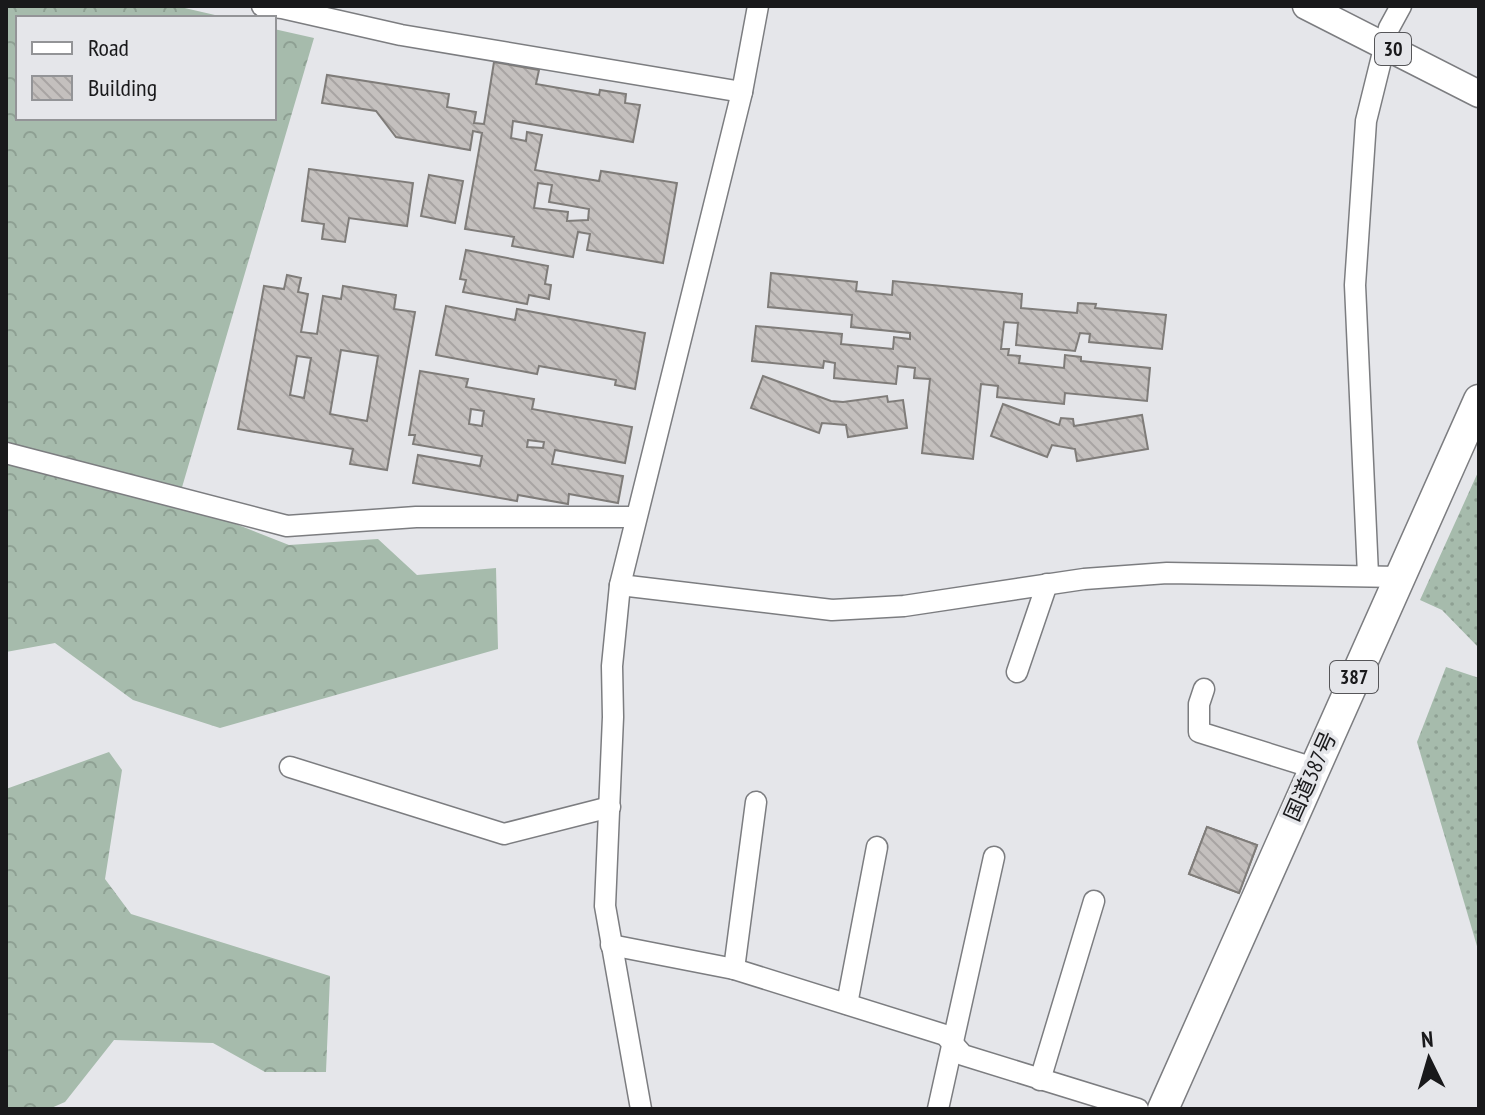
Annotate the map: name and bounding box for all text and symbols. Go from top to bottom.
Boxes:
legend [16,16,276,120]
text: Road [88,32,129,63]
road number: 30 [1375,33,1411,65]
text: Building [88,72,157,103]
road number: 387 [1330,661,1378,693]
street label: 国道387号 [1278,727,1342,825]
north arrow [1389,1019,1469,1099]
text: N [1420,1025,1434,1054]

